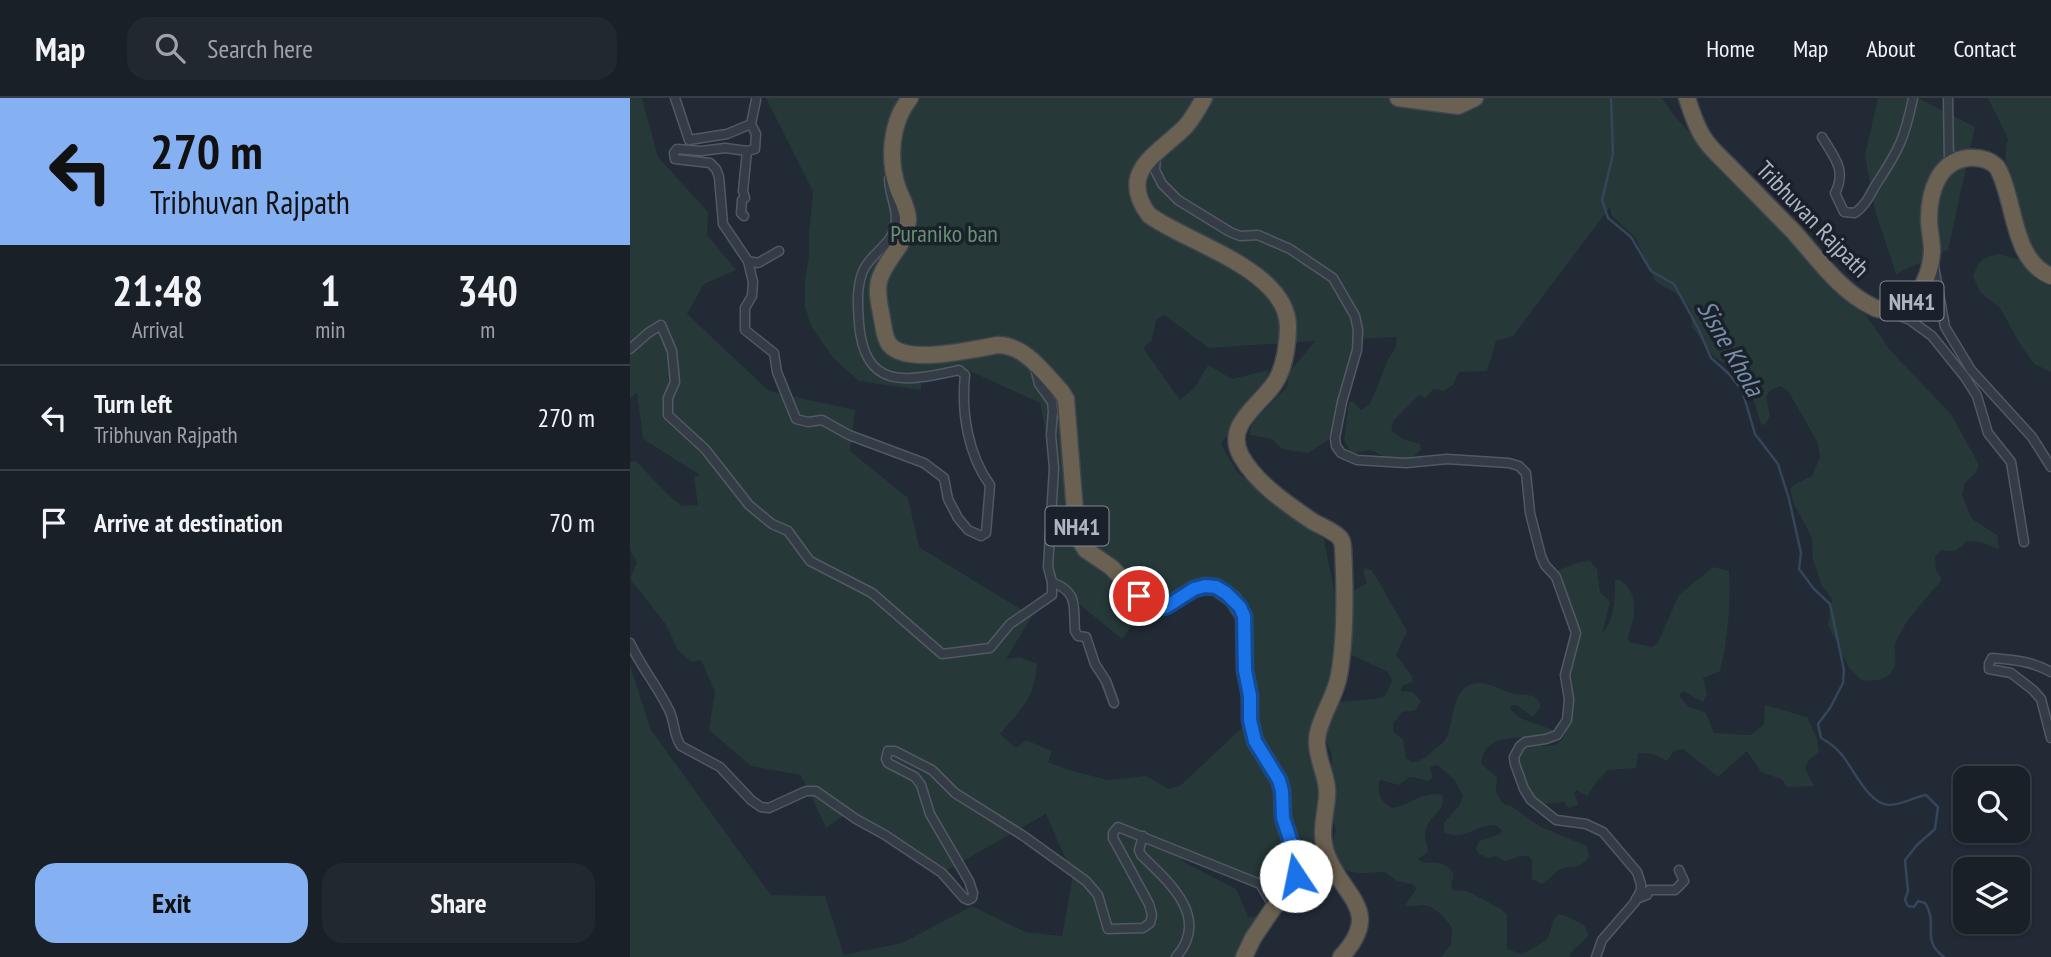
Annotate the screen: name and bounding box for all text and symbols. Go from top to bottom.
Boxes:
search box [127,17,617,80]
text: Map [35,27,85,70]
icon: search [151,29,189,67]
text: Search here [207,32,313,65]
text: Home [1706,33,1755,64]
text: Map [1793,33,1828,64]
text: About [1866,33,1915,64]
text: Contact [1953,33,2016,64]
text: 270 m [150,119,263,183]
icon: left [35,126,126,217]
street label: Tribhuvan Rajpath [1750,154,1876,284]
text: Tribhuvan Rajpath [150,181,350,223]
park label: Puraniko ban [890,218,998,249]
text: 21:48 [112,263,203,318]
text: 1 [320,263,340,318]
text: 340 [458,263,518,318]
road number: NH41 [1880,282,1944,320]
water label: Sisne Khola [1690,294,1772,403]
text: Arrival [132,315,184,344]
text: min [315,315,345,344]
text: m [480,315,495,344]
text: Turn left [94,387,172,420]
icon: left [35,399,73,437]
text: 270 m [537,401,595,434]
text: Tribhuvan Rajpath [94,420,238,449]
icon: arrive [35,504,73,542]
text: Arrive at destination [94,506,283,539]
text: 70 m [549,506,595,539]
road number: NH41 [1046,506,1108,546]
pin [1109,566,1169,626]
icon: arrive [1120,577,1158,615]
map controls [1953,766,2030,934]
button: search [1953,766,2030,843]
position arrow [1259,839,1333,913]
button: layers [1953,857,2030,934]
button: Exit [35,863,308,943]
button: Share [322,863,595,943]

